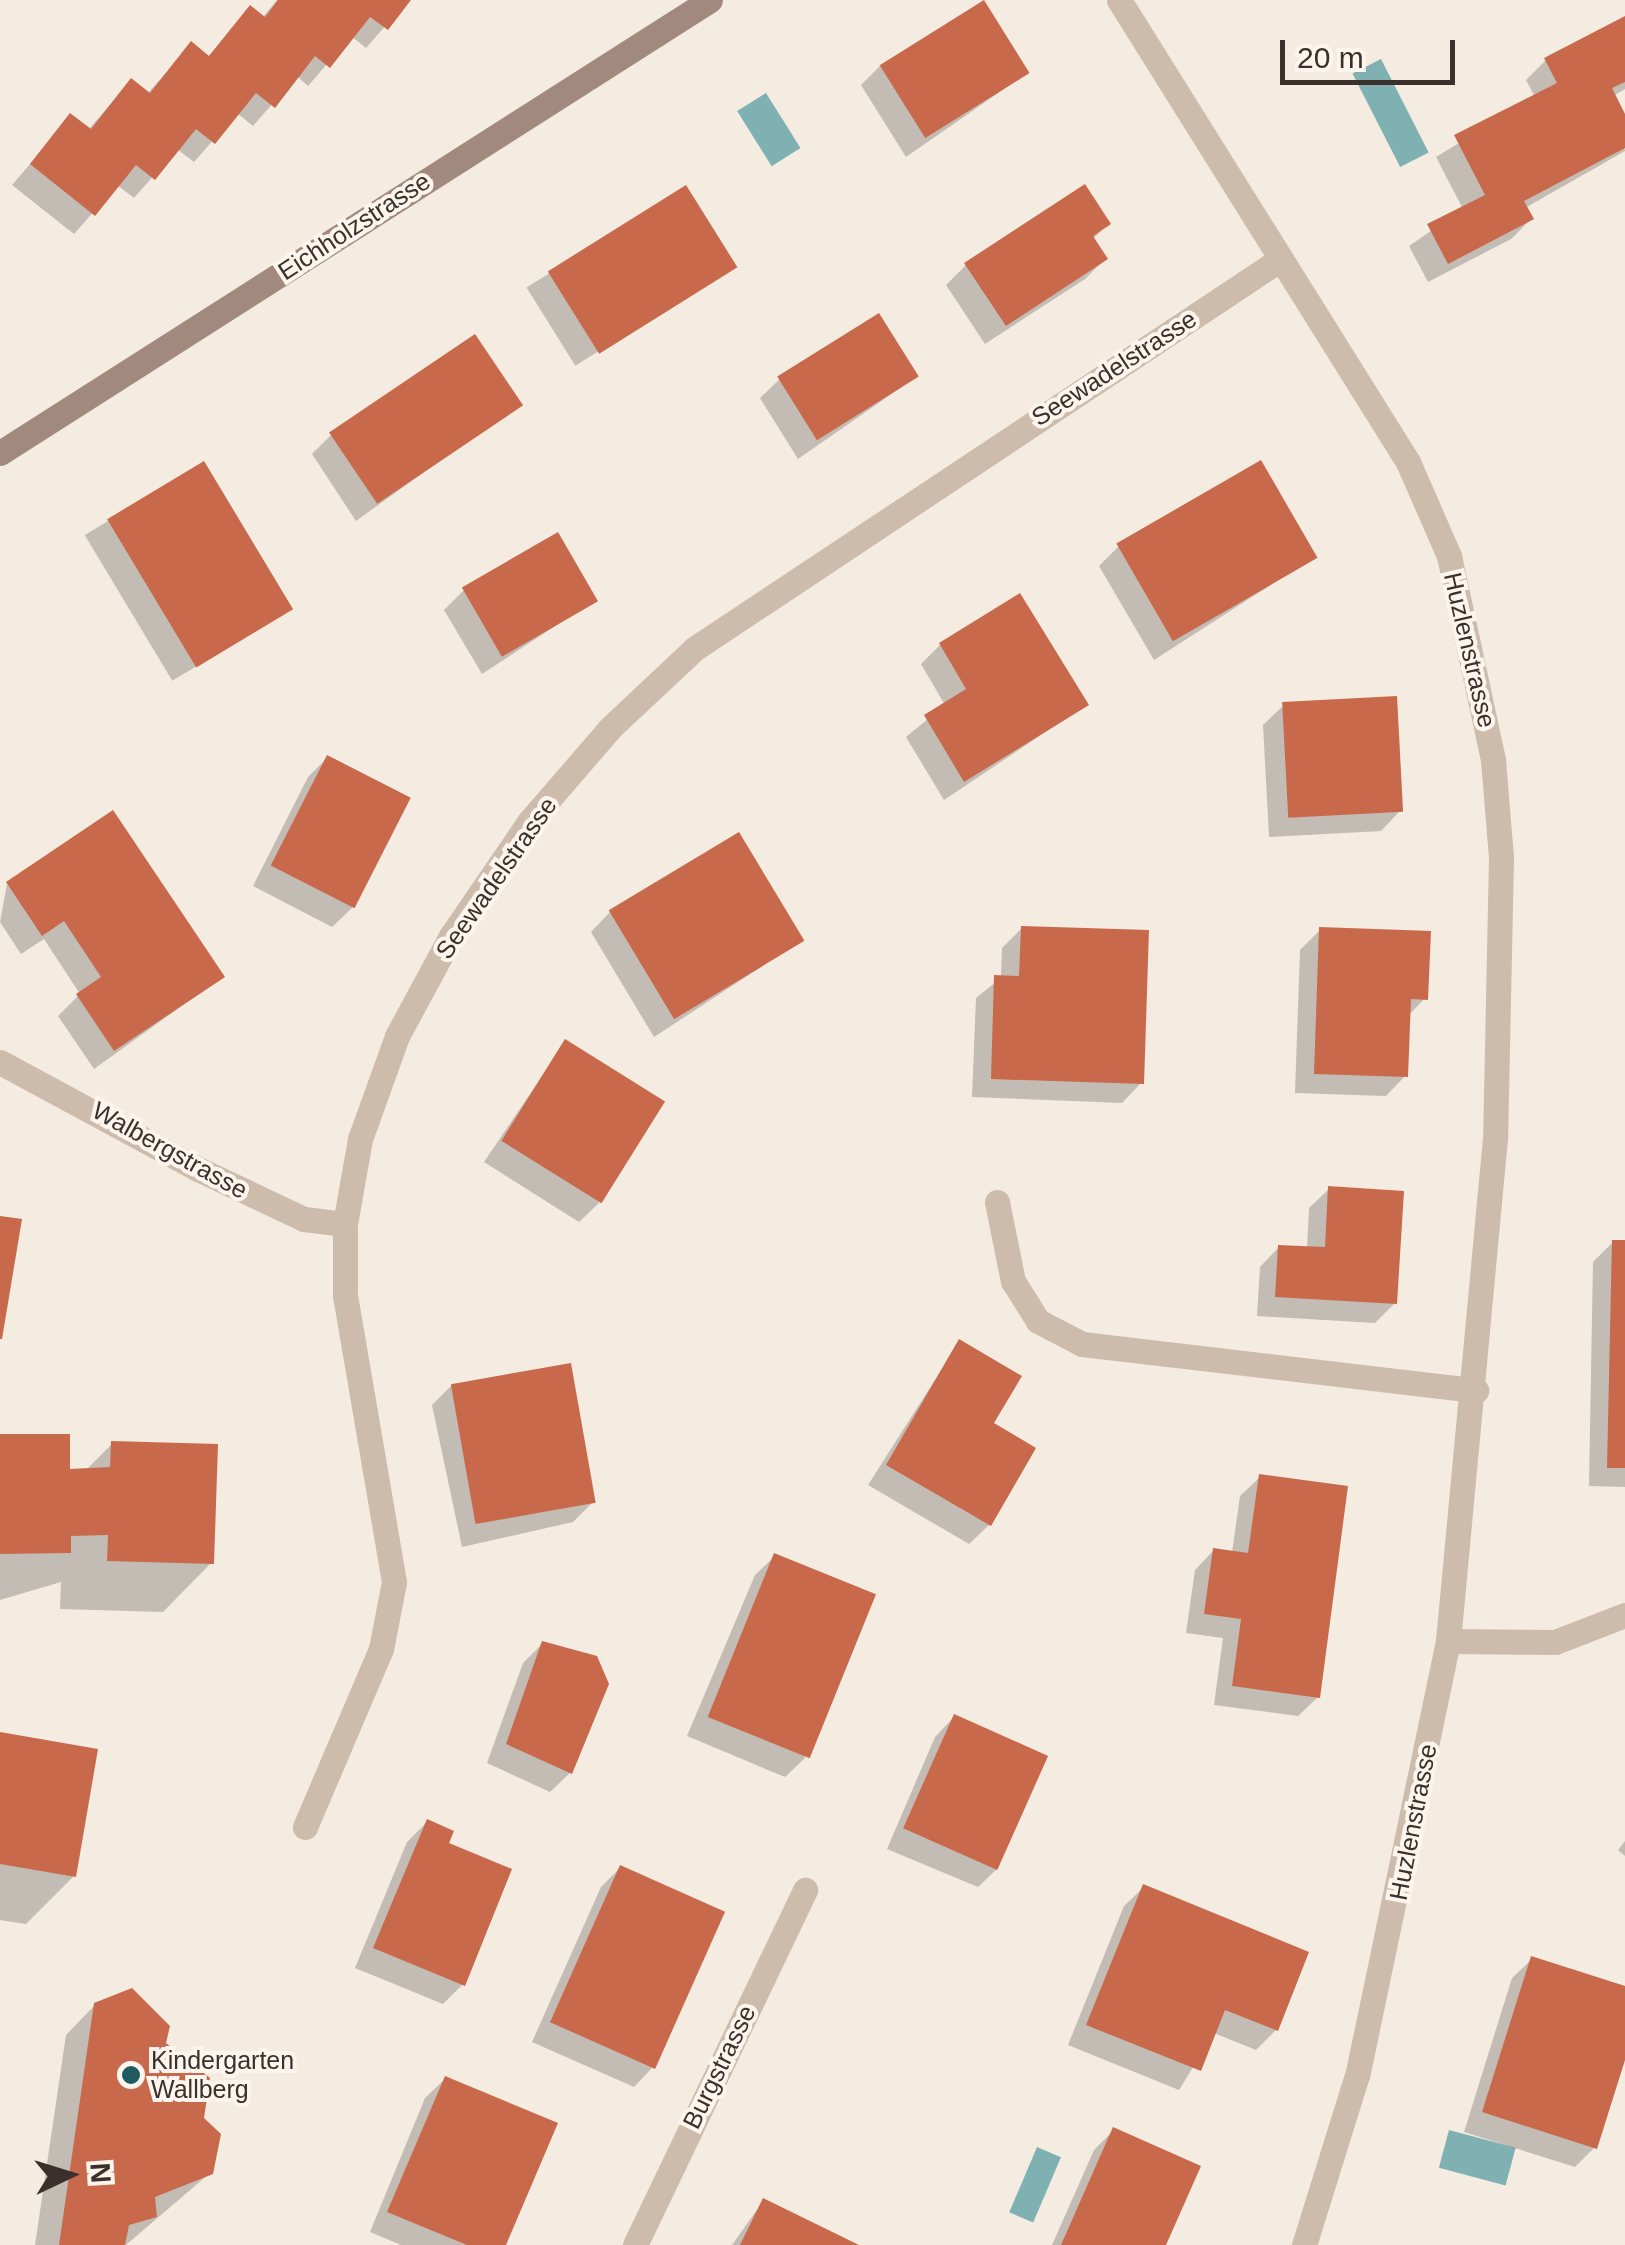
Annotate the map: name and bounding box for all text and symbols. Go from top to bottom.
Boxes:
scale bar [1285,20,1460,82]
text: 20 m [1297,41,1364,74]
street label: Eichholzstrasse [272,166,436,286]
street label: Seewadelstrasse [1026,304,1202,432]
street label: Huzlenstrasse [1438,569,1502,731]
street label: Seewadelstrasse [429,791,563,965]
street label: Walbergstrasse [87,1095,253,1205]
street label: Huzlenstrasse [1383,1741,1443,1903]
street label: Burgstrasse [676,2000,762,2134]
place label: Kindergarten Wallberg [151,2046,294,2105]
marker: Kindergarten Wallberg [120,2064,142,2086]
north arrow [20,2125,120,2225]
text: N [84,2162,117,2184]

